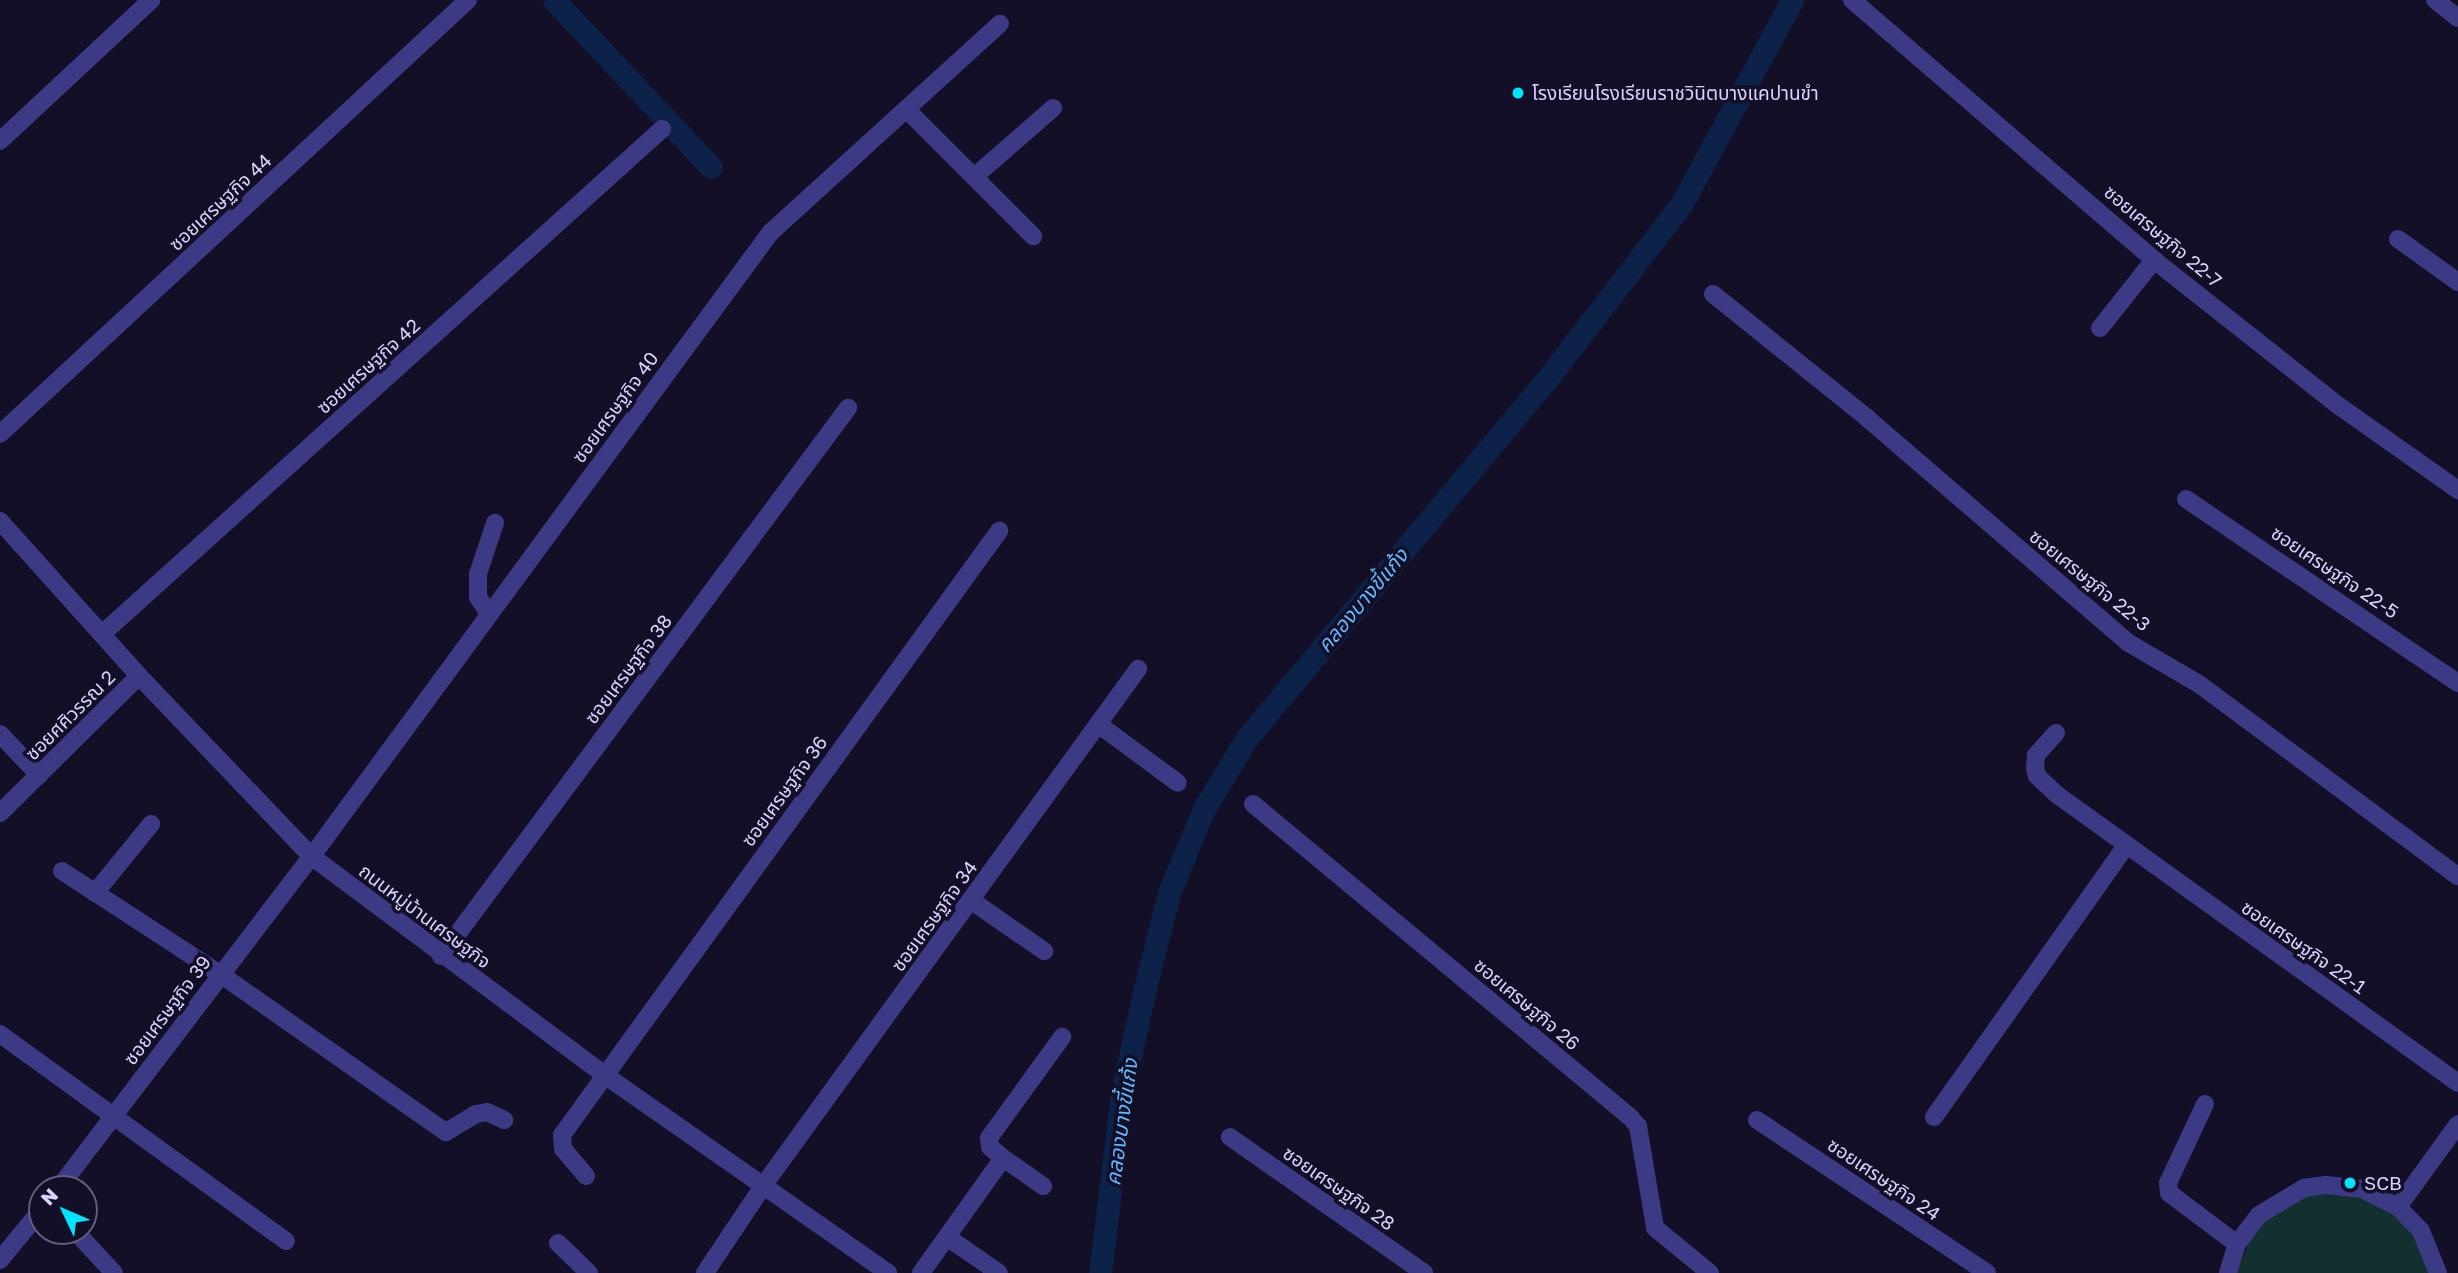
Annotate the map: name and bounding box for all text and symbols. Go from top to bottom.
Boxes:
place label: โรงเรียนโรงเรียนราชวินิตบางแคปานขำ [1532,82,1819,104]
marker: โรงเรียนโรงเรียนราชวินิตบางแคปานขำ [1510,85,1526,101]
street label: ซอยเศรษฐกิจ 44 [164,149,276,255]
street label: ซอยเศรษฐกิจ 22-7 [2100,180,2226,292]
street label: ซอยเศรษฐกิจ 42 [312,314,424,418]
street label: ซอยเศรษฐกิจ 40 [567,347,663,467]
street label: ซอยเศรษฐกิจ 22-5 [2267,521,2403,623]
street label: ซอยเศรษฐกิจ 22-3 [2025,524,2155,636]
water label: คลองบางขี้แก้ง [1311,543,1413,657]
street label: ซอยเศรษฐกิจ 38 [580,610,676,728]
street label: ซอยศศิวรรณ 2 [20,665,120,765]
street label: ซอยเศรษฐกิจ 36 [736,731,832,851]
street label: ซอยเศรษฐกิจ 34 [886,856,982,976]
street label: ถนนหมู่บ้านเศรษฐกิจ [355,859,495,973]
street label: ซอยเศรษฐกิจ 22-1 [2237,896,2371,998]
street label: ซอยเศรษฐกิจ 39 [119,951,215,1069]
street label: ซอยเศรษฐกิจ 26 [1470,953,1584,1055]
water label: คลองบางขี้แก้ง [1100,1057,1142,1187]
street label: ซอยเศรษฐกิจ 24 [1823,1133,1945,1225]
street label: ซอยเศรษฐกิจ 28 [1279,1141,1399,1235]
place label: SCB [2364,1172,2402,1194]
north arrow [28,1175,98,1245]
marker: SCB [2342,1175,2358,1191]
text: N [36,1183,62,1210]

